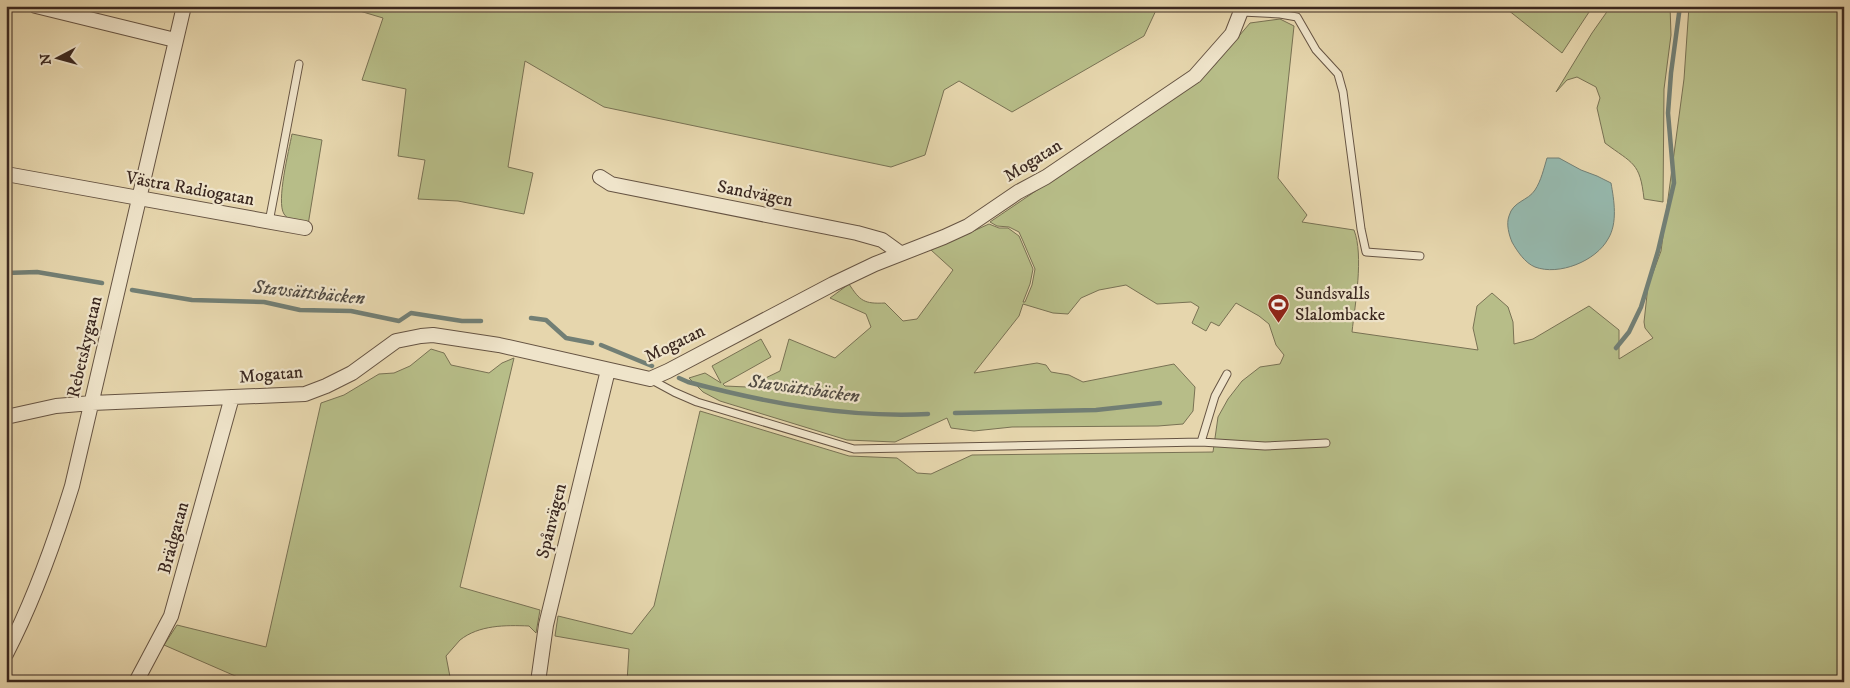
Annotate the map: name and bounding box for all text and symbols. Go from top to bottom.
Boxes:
north arrow [32,32,82,82]
text: N [36,52,56,66]
street label: Mogatan [1000,134,1067,187]
street label: Västra Radiogatan [123,167,257,211]
street label: Sandvägen [715,176,795,212]
water label: Stavsättsbäcken [251,276,366,310]
place label: Sundsvalls Slalombacke [1295,283,1385,326]
sports icon: Sundsvalls Slalombacke [1267,292,1291,323]
street label: Rebetskygatan [63,293,108,400]
street label: Mogatan [641,320,709,368]
street label: Mogatan [238,361,305,389]
water label: Stavsättsbäcken [746,370,862,408]
street label: Spånvägen [532,481,572,561]
street label: Brädgatan [154,499,194,577]

